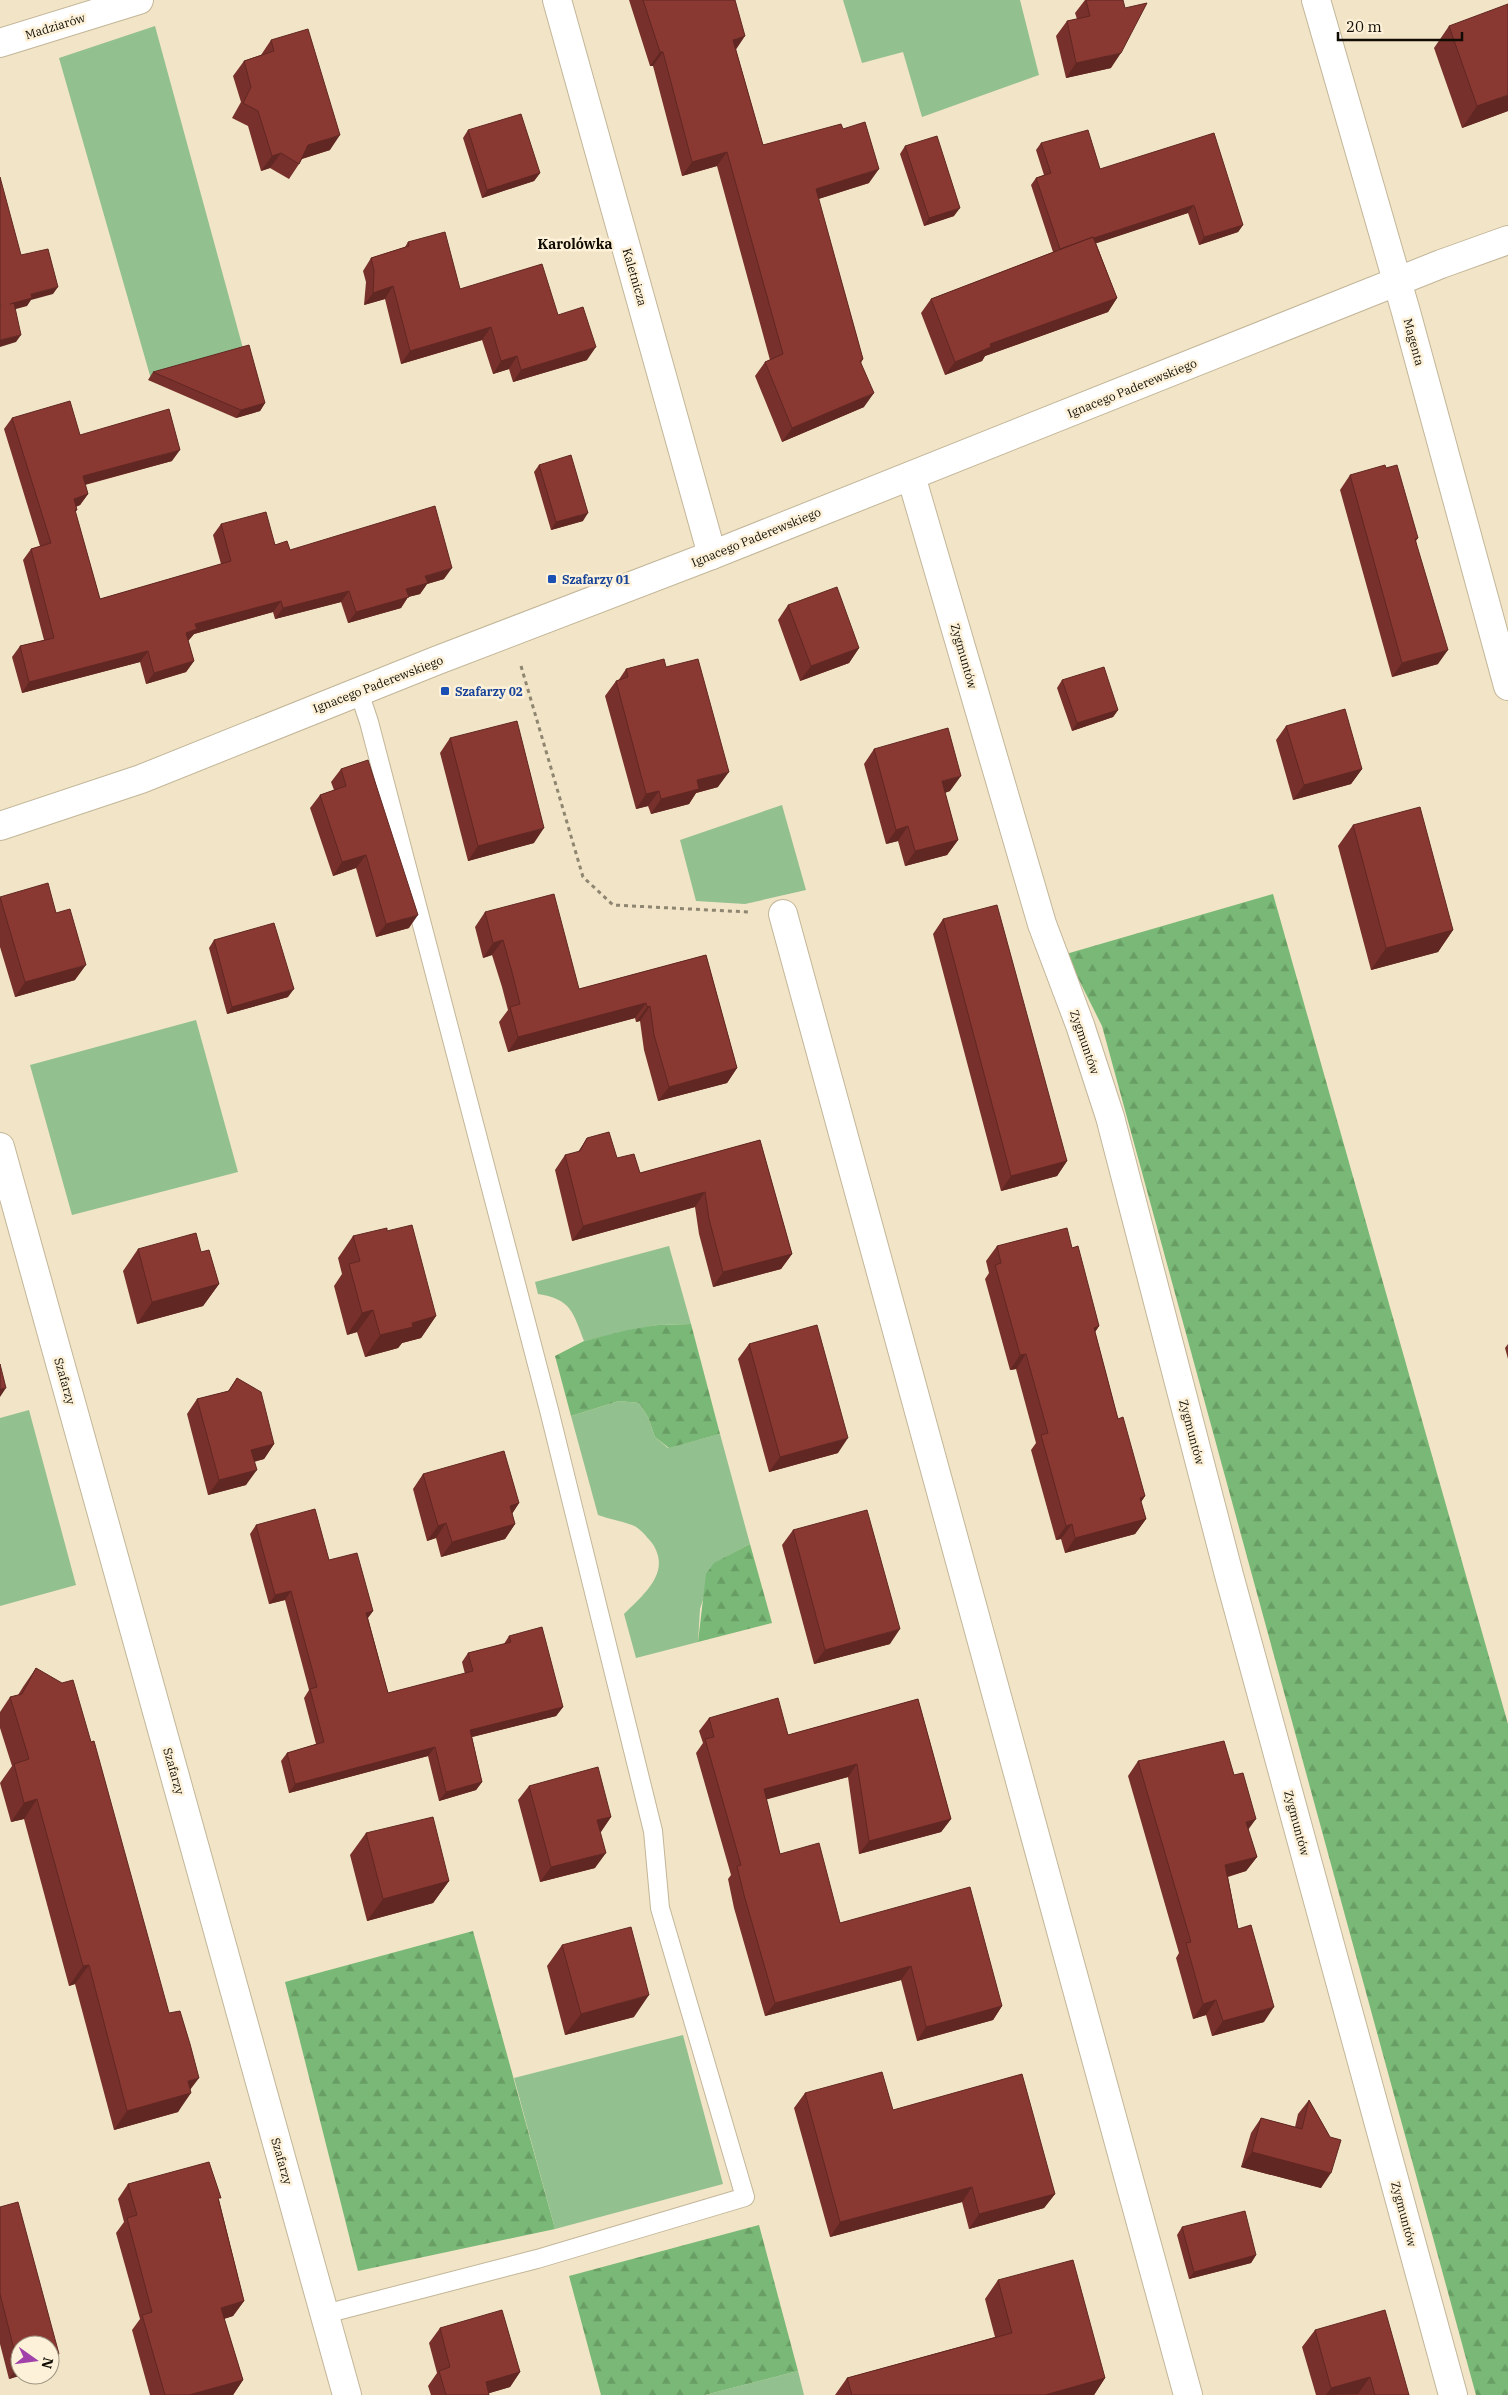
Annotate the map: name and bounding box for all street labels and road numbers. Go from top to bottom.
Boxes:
street label: Madziarów [23,10,88,42]
street label: Kaletnicza [620,246,651,308]
street label: Magenta [1401,317,1428,368]
street label: Ignacego Paderewskiego [1065,355,1199,421]
street label: Ignacego Paderewskiego [689,504,823,570]
street label: Zygmuntów [948,622,981,691]
street label: Ignacego Paderewskiego [311,652,445,716]
street label: Zygmuntów [1067,1008,1103,1077]
street label: Szafarzy [51,1356,79,1407]
street label: Zygmuntów [1176,1398,1208,1467]
street label: Szafarzy [160,1746,188,1797]
street label: Zygmuntów [1281,1789,1313,1858]
street label: Szafarzy [268,2136,296,2187]
street label: Zygmuntów [1388,2180,1420,2249]

